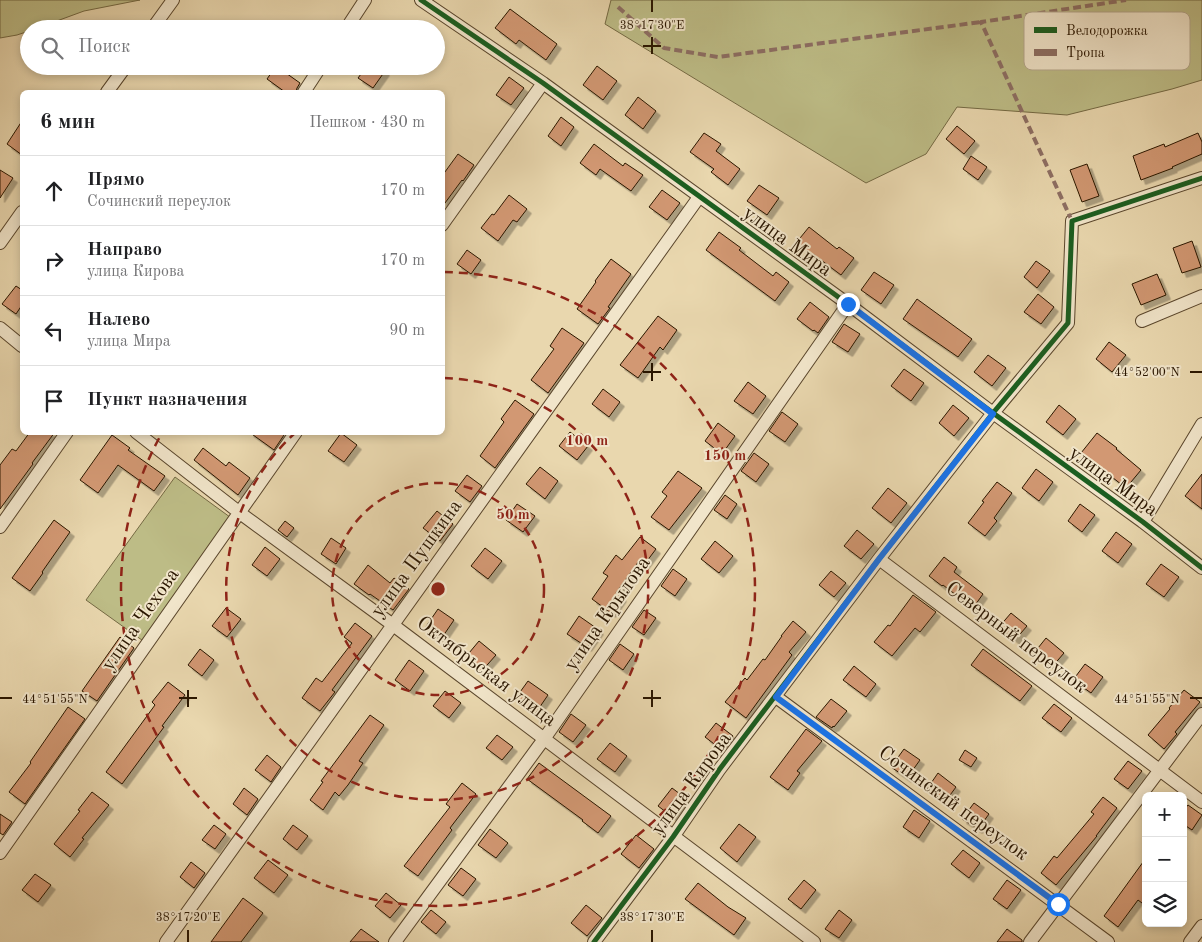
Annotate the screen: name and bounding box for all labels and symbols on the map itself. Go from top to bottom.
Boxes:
legend [1024,12,1190,70]
text: 38°17'30"E [620,20,684,32]
text: Велодорожка [1066,24,1148,38]
text: Тропа [1066,46,1105,60]
street label: улица Мира [739,203,835,281]
route end [837,293,860,316]
text: 44°52'00"N [1114,366,1180,379]
text: 100 m [566,434,608,449]
street label: улица Мира [1065,443,1161,521]
text: 150 m [704,449,746,464]
street label: улица Пушкина [368,496,466,622]
text: 50 m [496,508,530,523]
street label: улица Крылова [561,553,655,675]
street label: улица Чехова [98,565,184,675]
street label: Северный переулок [941,578,1091,698]
centre of rings [429,580,447,598]
street label: Октябрьская улица [412,613,560,731]
text: 44°51'55"N [22,693,88,706]
text: 44°51'55"N [1114,693,1180,706]
street label: улица Кирова [648,729,736,839]
street label: Сочинский переулок [874,743,1032,865]
route start [1047,893,1070,916]
text: 38°17'20"E [156,912,220,924]
text: 38°17'30"E [620,912,684,924]

